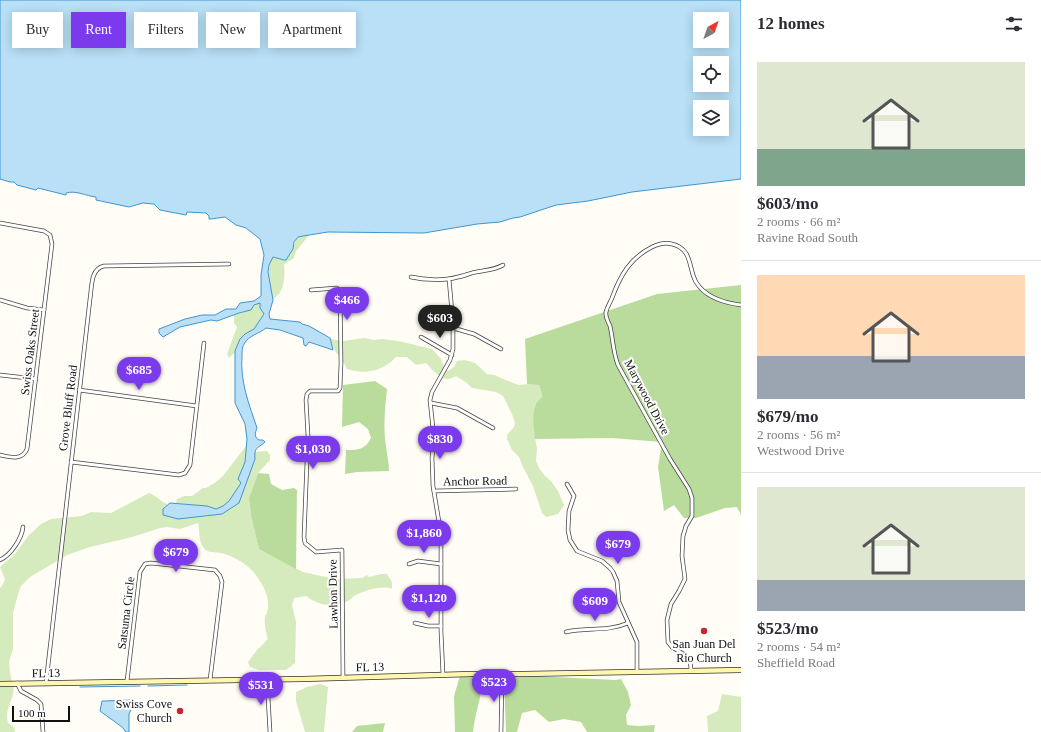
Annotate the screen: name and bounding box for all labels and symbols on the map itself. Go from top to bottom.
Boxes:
north arrow [693,12,729,48]
pin: $466 [323,287,371,321]
pin: $603 [416,305,464,339]
street label: Swiss Oaks Street [18,307,42,396]
pin: $685 [115,357,163,391]
street label: Marywood Drive [621,357,673,437]
street label: Grove Bluff Road [56,364,80,452]
pin: $830 [416,426,464,460]
pin: $1,030 [280,436,346,470]
street label: Anchor Road [443,473,507,489]
pin: $1,860 [391,520,457,554]
pin: $679 [594,531,642,565]
pin: $679 [152,539,200,573]
street label: Lawhon Drive [325,559,341,629]
street label: Satsuma Circle [115,576,137,650]
pin: $1,120 [396,585,462,619]
pin: $609 [571,588,619,622]
marker: San Juan Del Rio Church [699,626,709,636]
place label: San Juan Del Rio Church [672,637,736,665]
street label: FL 13 [356,660,384,674]
street label: FL 13 [32,666,60,680]
pin: $523 [470,669,518,703]
pin: $531 [237,672,285,706]
place label: Swiss Cove Church [116,697,172,725]
scale bar [12,704,70,723]
marker: Swiss Cove Church [175,706,185,716]

